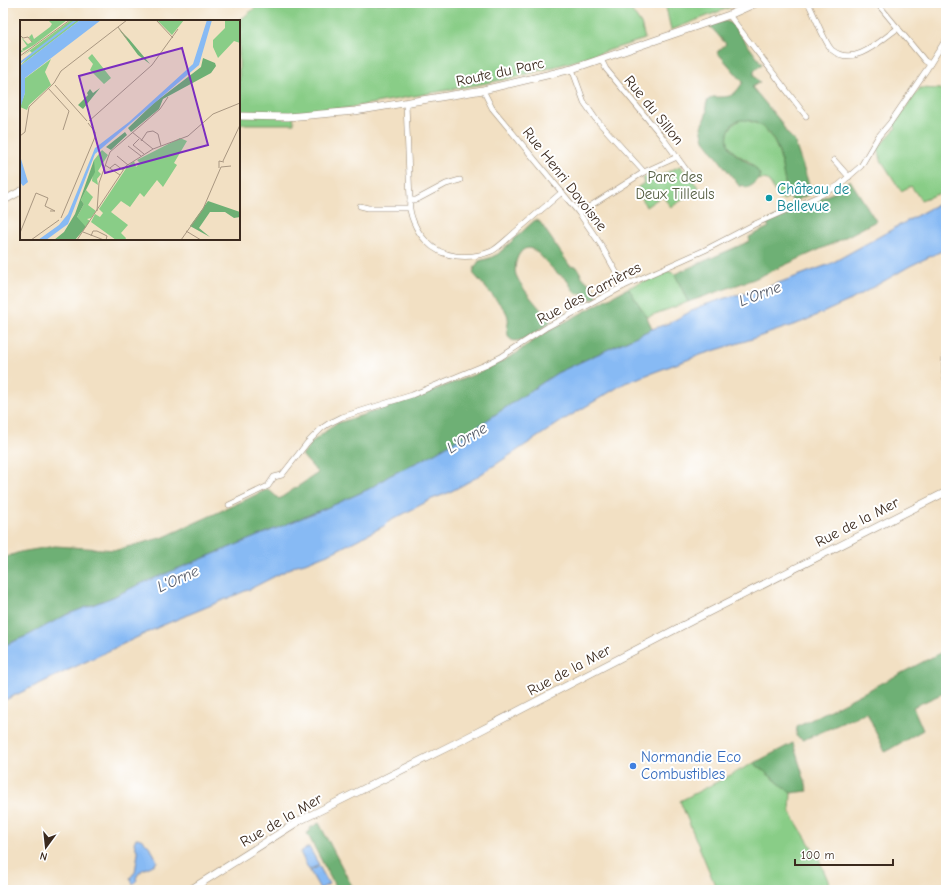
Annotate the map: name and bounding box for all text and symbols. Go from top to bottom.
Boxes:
inset map [20,20,240,240]
street label: Route du Parc [454,54,546,90]
street label: Rue du Sillon [620,72,688,148]
street label: Rue Henri Davoisne [519,124,611,235]
park label: Parc des Deux Tilleuls [635,168,715,203]
place label: Château de Bellevue [777,180,850,215]
marker: Château de Bellevue [764,193,774,203]
street label: Rue des Carrières [534,258,644,328]
water label: L'Orne [736,278,784,310]
water label: L'Orne [443,419,491,457]
street label: Rue de la Mer [812,493,902,551]
water label: L'Orne [154,562,202,596]
street label: Rue de la Mer [524,641,614,699]
place label: Normandie Eco Combustibles [641,748,741,783]
marker: Normandie Eco Combustibles [628,761,638,771]
street label: Rue de la Mer [237,789,325,851]
north arrow [26,827,66,867]
scale bar [795,841,893,867]
text: 100 m [801,848,834,862]
text: N [38,849,49,863]

